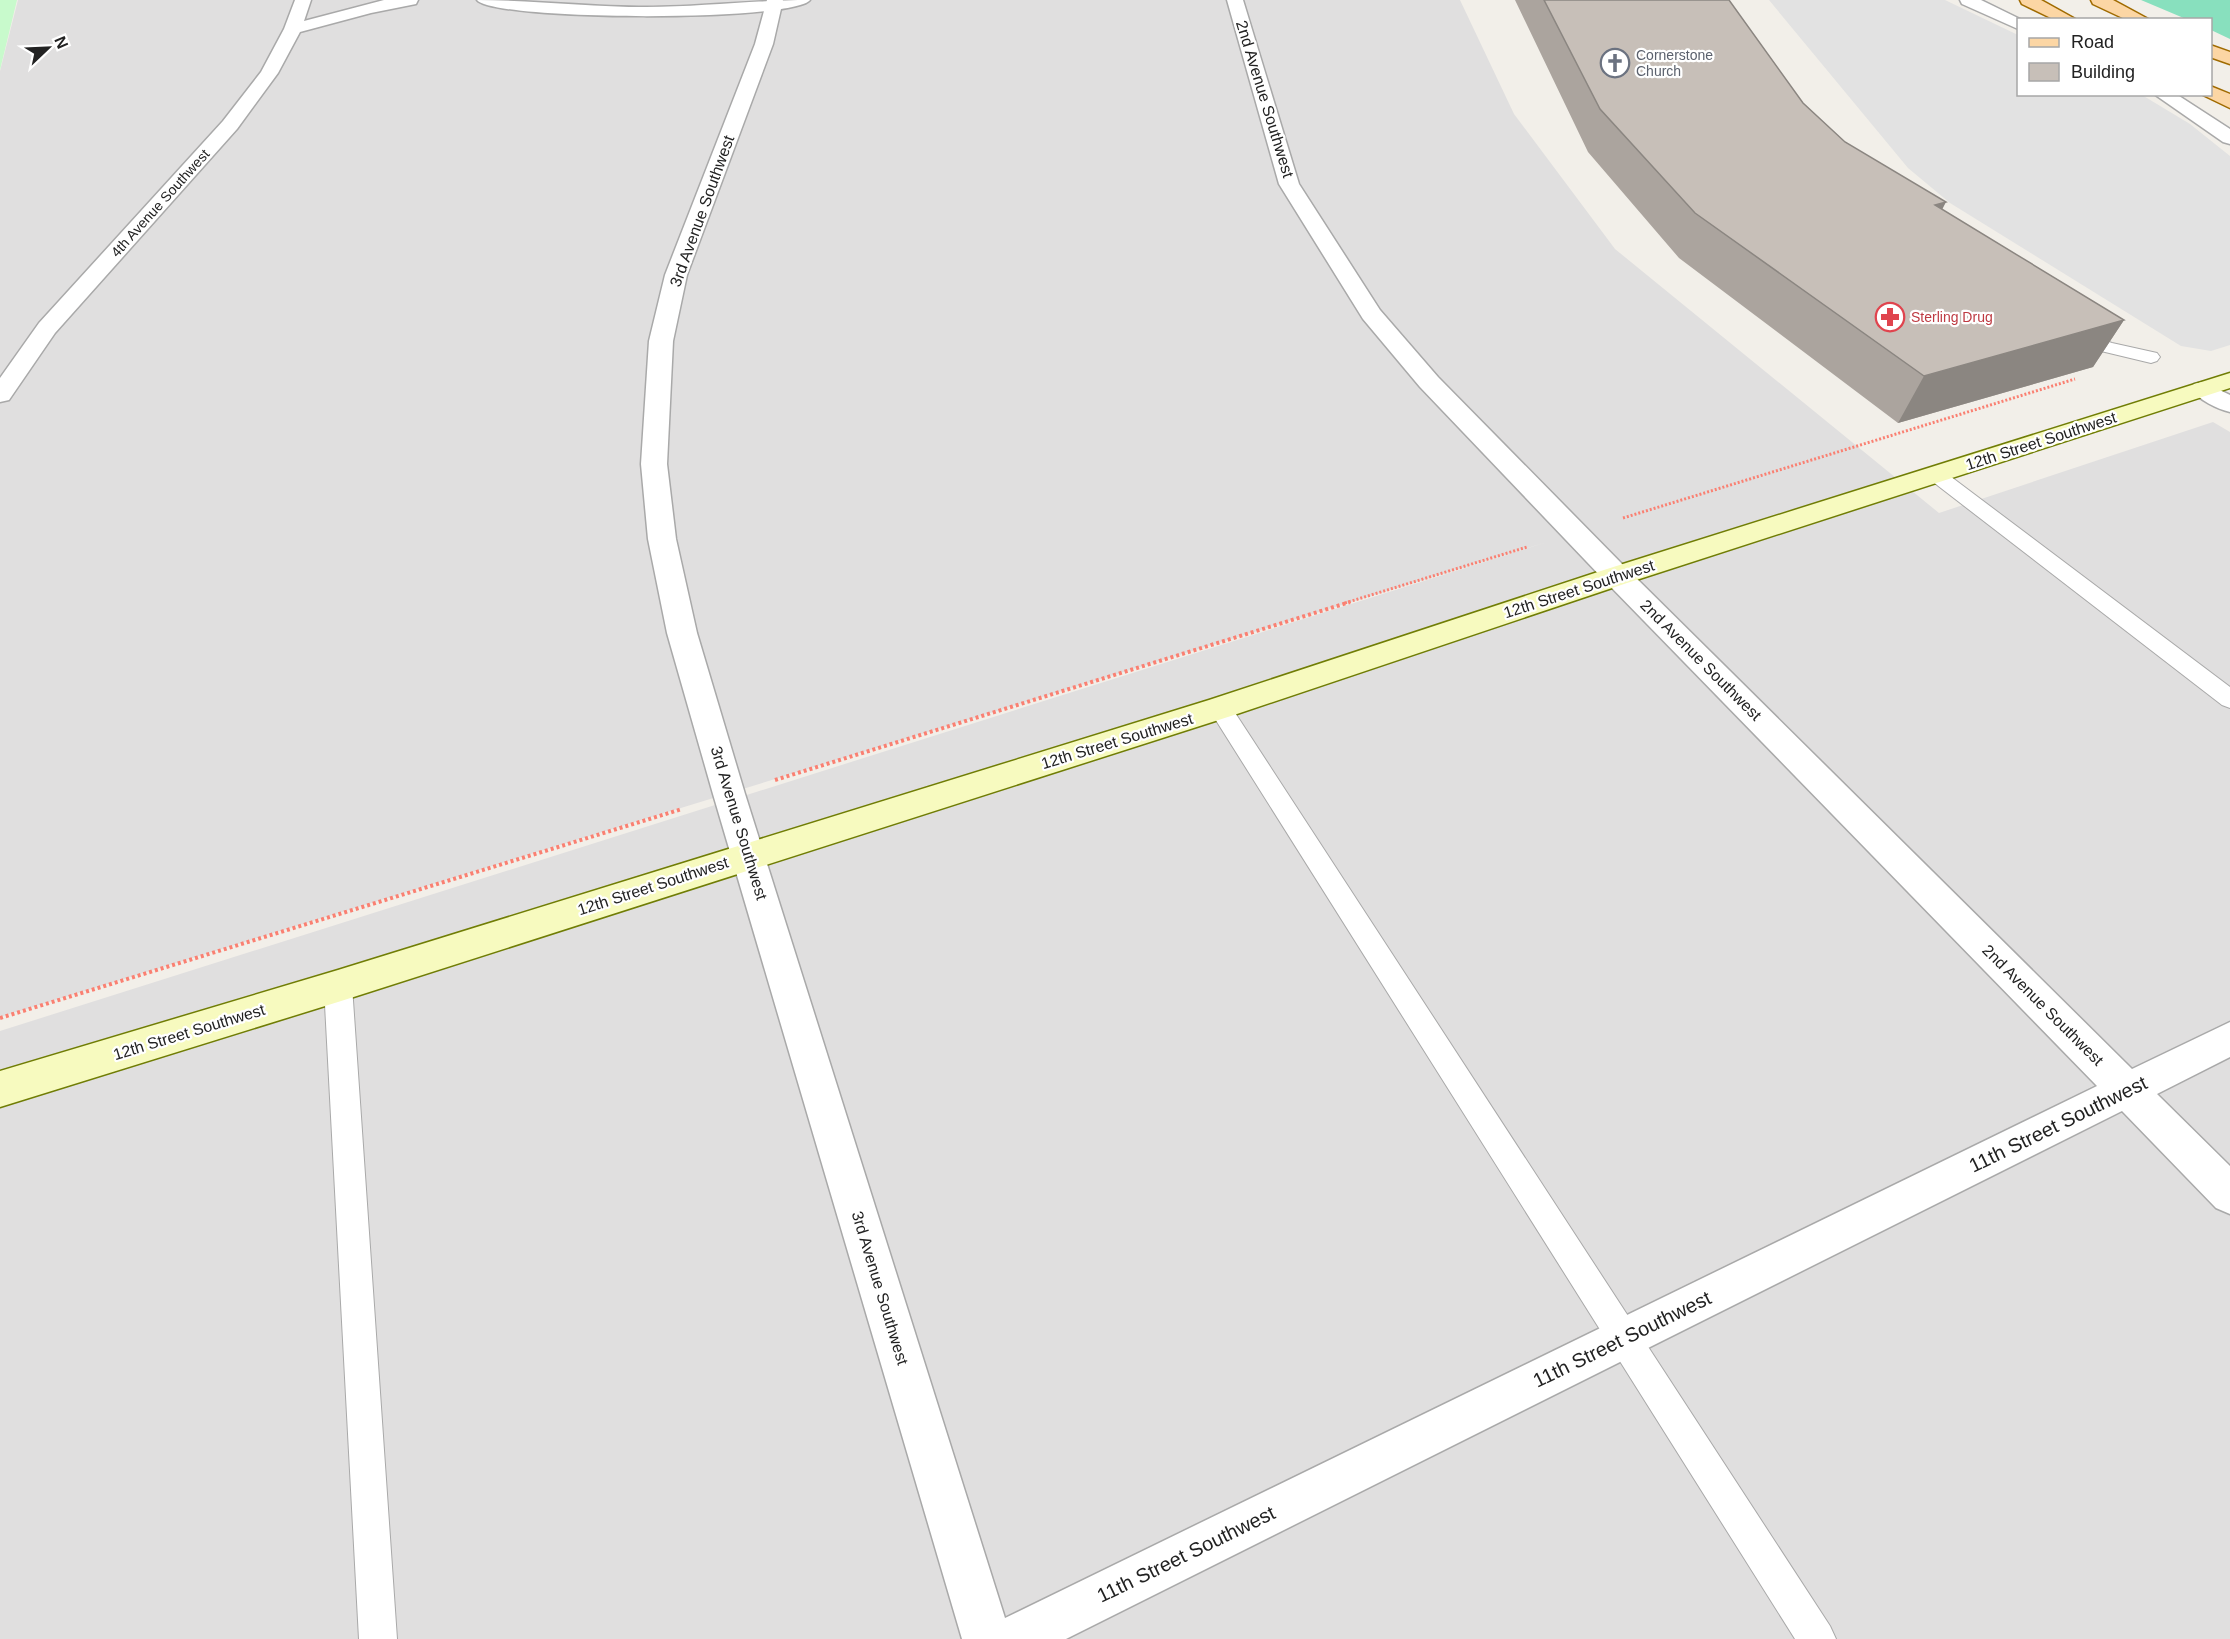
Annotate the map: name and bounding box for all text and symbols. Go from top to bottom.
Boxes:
north arrow [18,18,78,78]
street label: 2nd Avenue Southwest [1233,18,1297,180]
legend [2017,18,2212,96]
text: Road [2071,32,2114,52]
text: N [51,34,71,51]
church icon: Cornerstone Church [1599,47,1631,79]
place label: Cornerstone Church [1636,47,1713,79]
text: Building [2071,62,2135,82]
street label: 3rd Avenue Southwest [667,132,738,289]
street label: 4th Avenue Southwest [108,146,213,260]
pharmacy icon: Sterling Drug [1874,301,1906,333]
place label: Sterling Drug [1911,309,1993,325]
street label: 12th Street Southwest [1964,408,2119,473]
street label: 12th Street Southwest [1502,556,1657,621]
street label: 2nd Avenue Southwest [1637,596,1765,724]
street label: 12th Street Southwest [1039,710,1195,772]
street label: 3rd Avenue Southwest [708,744,771,902]
street label: 12th Street Southwest [576,853,731,918]
street label: 2nd Avenue Southwest [1979,941,2107,1069]
street label: 12th Street Southwest [111,1001,267,1063]
street label: 11th Street Southwest [1965,1071,2151,1177]
street label: 3rd Avenue Southwest [849,1209,912,1367]
street label: 11th Street Southwest [1529,1286,1715,1392]
street label: 11th Street Southwest [1093,1501,1279,1607]

